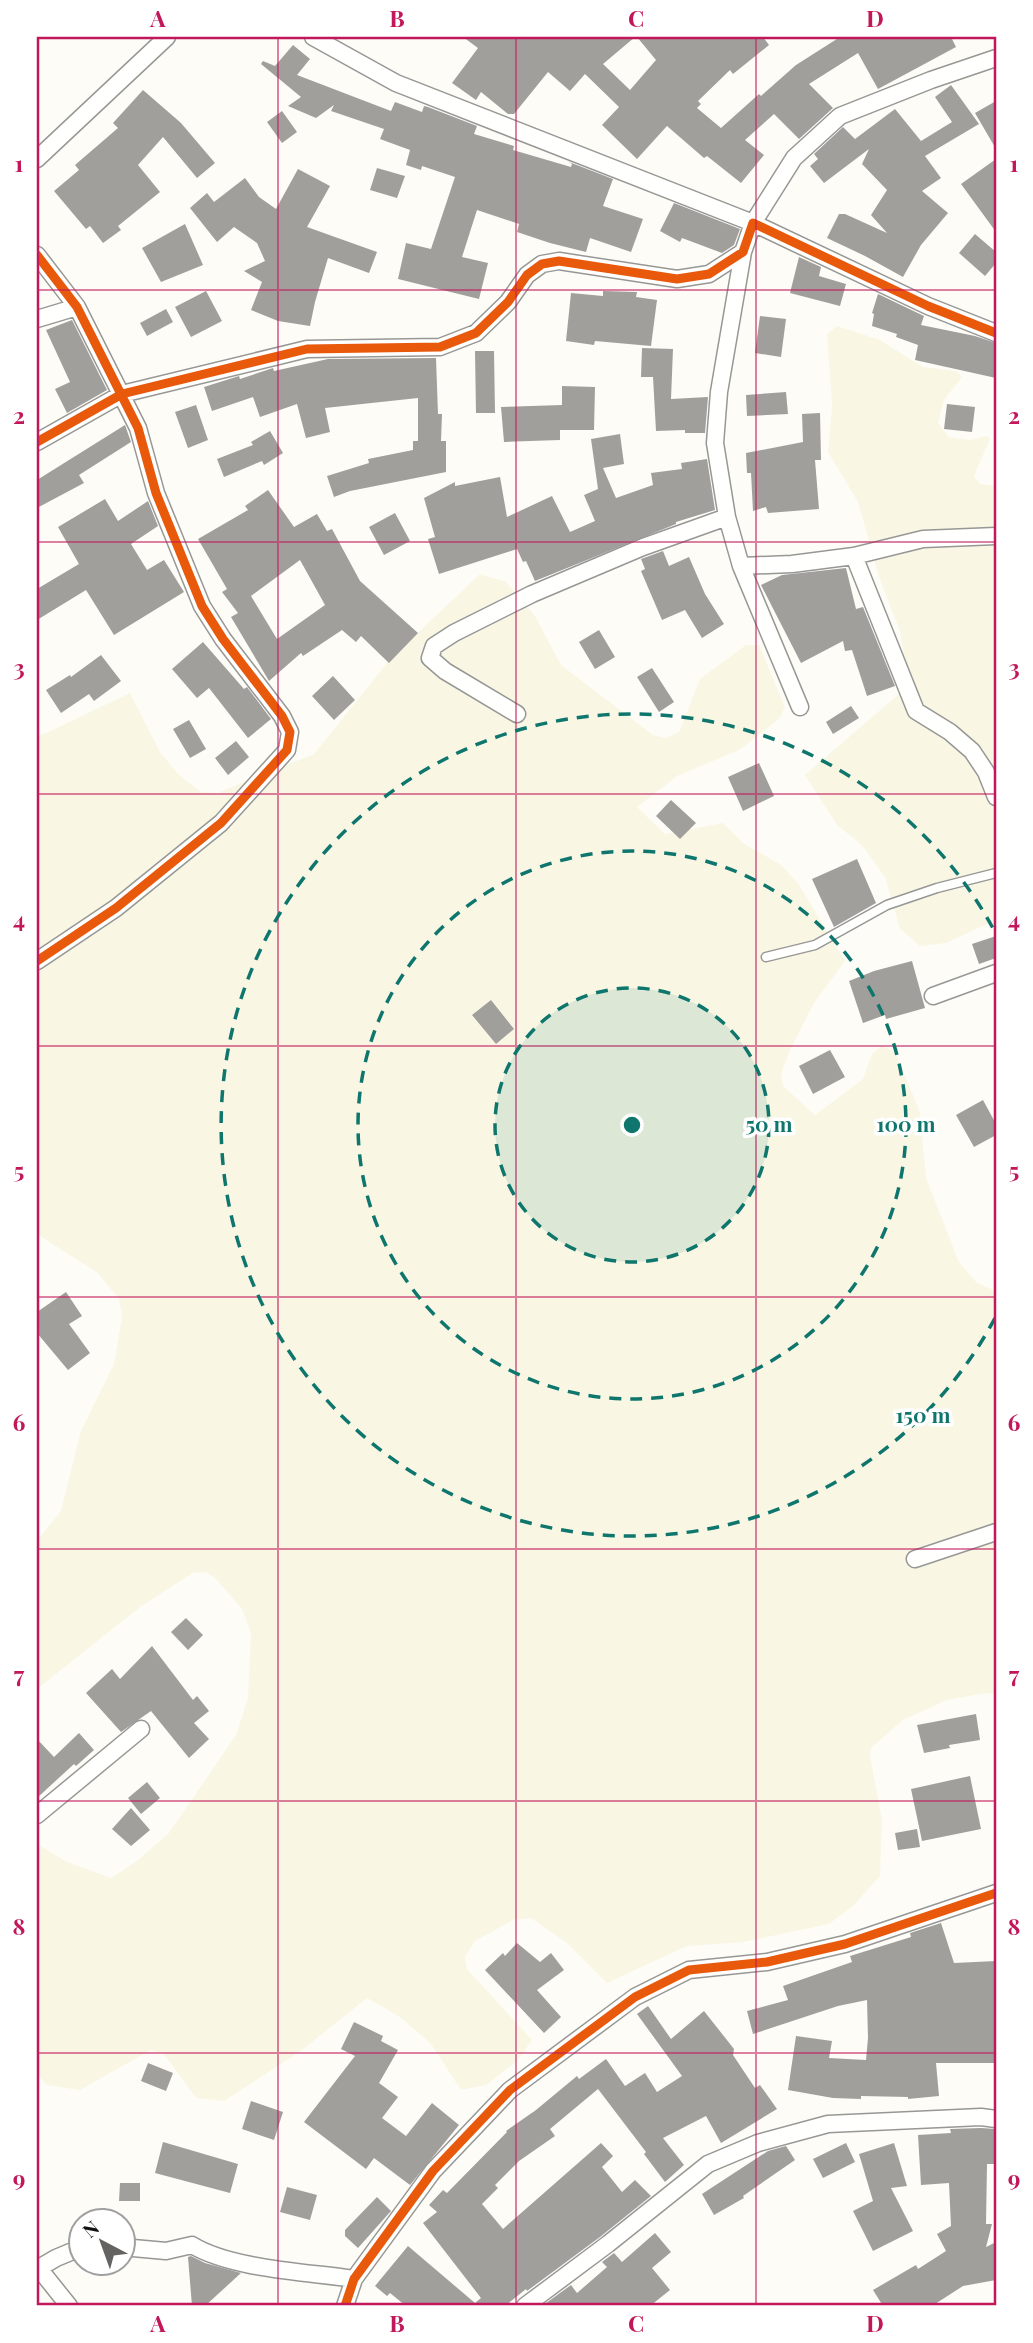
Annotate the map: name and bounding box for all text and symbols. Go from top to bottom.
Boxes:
text: A [149,2,166,33]
text: B [389,2,405,33]
text: C [628,2,644,33]
text: D [866,2,884,33]
text: 1 [15,147,24,178]
text: 1 [1010,147,1019,178]
text: 2 [13,399,25,430]
text: 2 [1008,399,1020,430]
text: 3 [13,651,25,682]
text: 3 [1008,651,1020,682]
text: 4 [13,903,25,934]
text: 4 [1008,903,1020,934]
text: 50 m [745,1109,793,1137]
text: 100 m [876,1109,936,1137]
centre of rings [620,1113,644,1137]
text: 5 [14,1154,24,1185]
text: 5 [1009,1154,1019,1185]
text: 150 m [896,1400,950,1428]
text: 6 [13,1406,26,1437]
text: 6 [1008,1406,1021,1437]
text: 7 [14,1658,25,1689]
text: 7 [1009,1658,1020,1689]
text: 8 [13,1910,25,1941]
text: 8 [1008,1910,1020,1941]
text: 9 [13,2162,25,2193]
text: 9 [1008,2162,1020,2193]
north arrow [66,2206,136,2276]
text: N [76,2214,104,2243]
text: A [149,2307,166,2338]
text: B [389,2307,405,2338]
text: C [628,2307,644,2338]
text: D [866,2307,884,2338]

